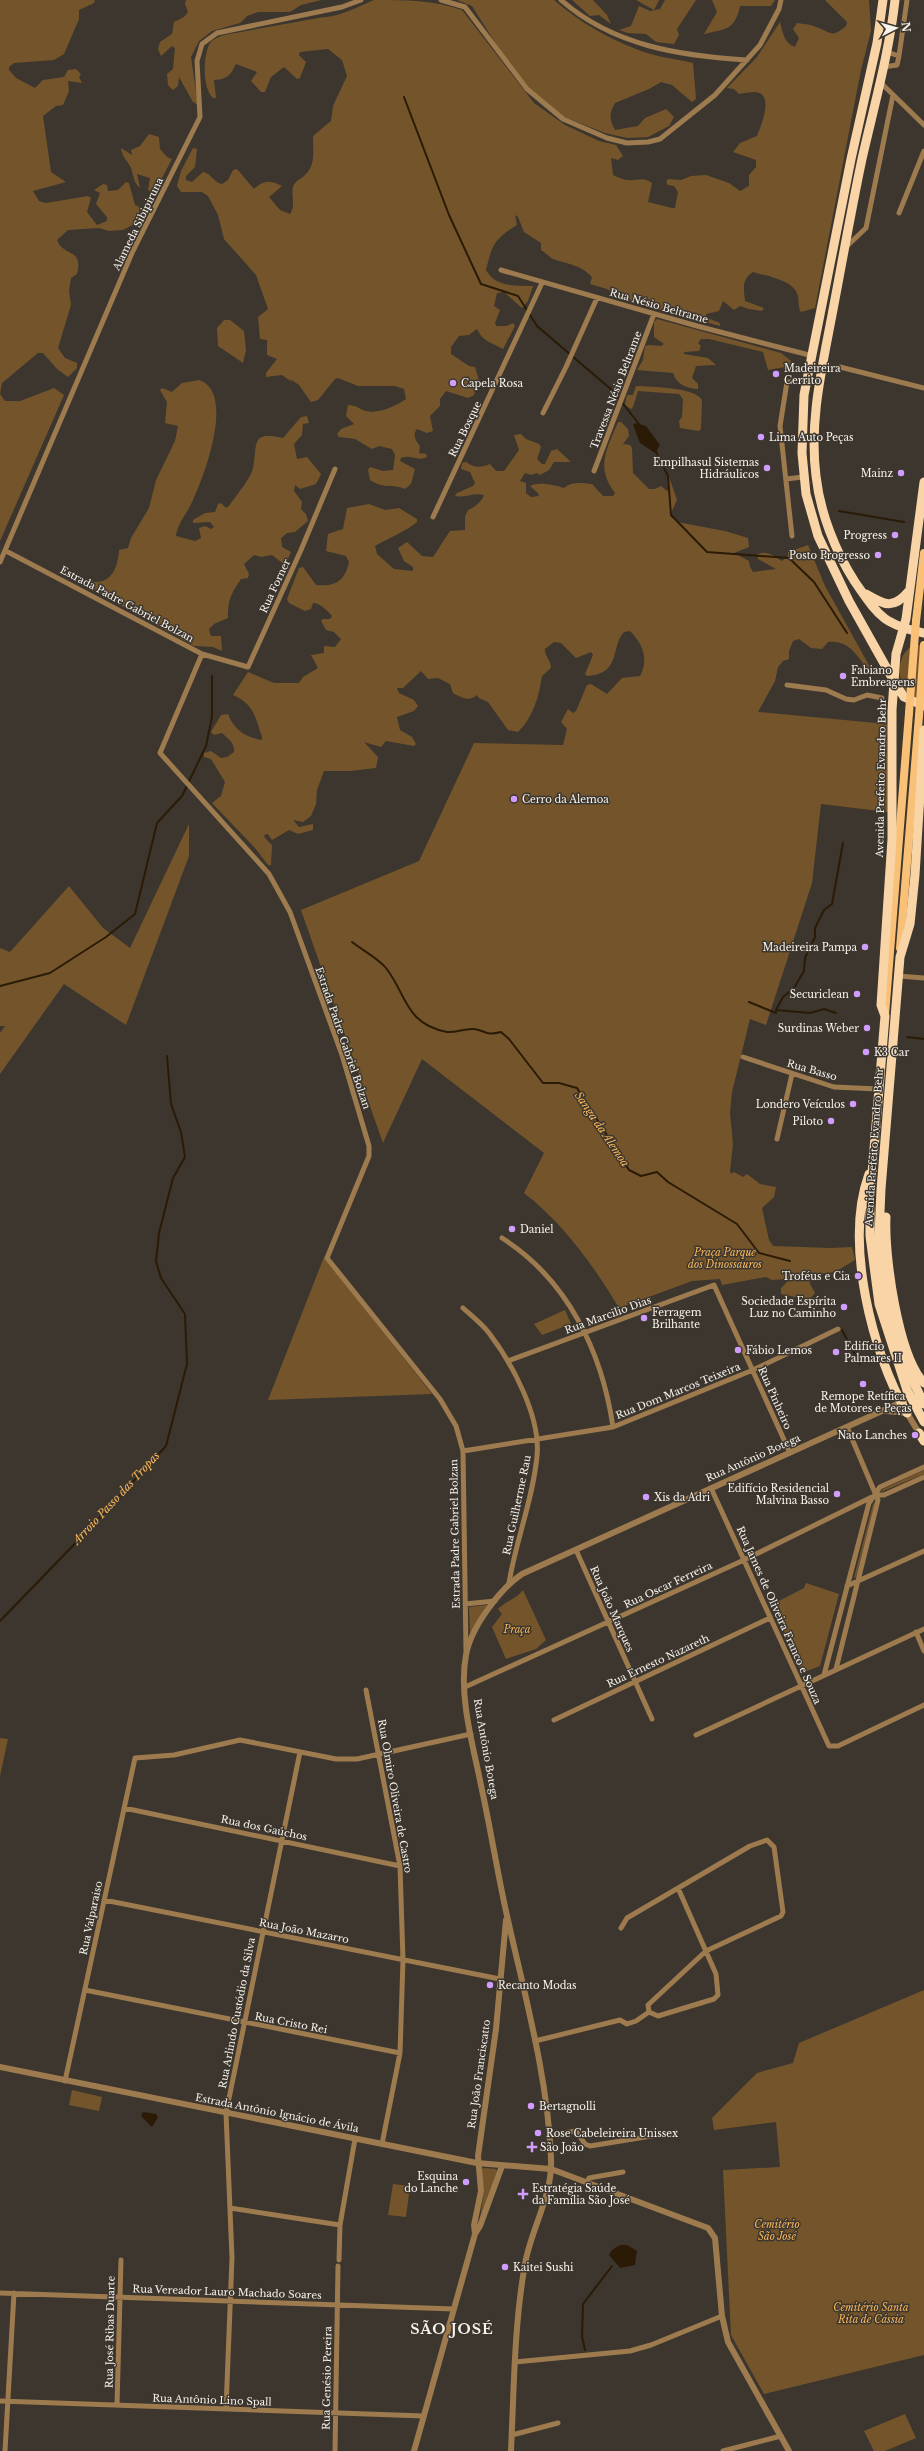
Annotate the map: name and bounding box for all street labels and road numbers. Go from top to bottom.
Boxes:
street label: Alameda Sibipiruna [109,175,166,274]
street label: Rua Nésio Beltrame [608,286,710,326]
street label: Travessa Nésio Beltrame [587,329,645,451]
street label: Rua Bosque [446,399,484,459]
street label: Rua Forner [257,557,293,615]
street label: Estrada Padre Gabriel Bolzan [58,563,196,645]
street label: Avenida Prefeito Evandro Behr [873,698,889,859]
street label: Estrada Padre Gabriel Bolzan [313,965,374,1111]
street label: Rua Basso [785,1057,839,1084]
street label: Avenida Prefeito Evandro Behr [862,1067,886,1228]
street label: Rua Marcilio Dias [563,1293,653,1337]
street label: Rua Dom Marcos Teixeira [614,1360,743,1422]
street label: Rua Pinheiro [755,1365,795,1432]
street label: Rua Antônio Botega [704,1431,803,1485]
street label: Rua Guilherme Rau [500,1454,534,1556]
street label: Estrada Padre Gabriel Bolzan [447,1459,463,1609]
street label: Rua James de Oliveira Franco e Souza [734,1524,824,1706]
street label: Rua Oscar Ferreira [622,1559,715,1611]
street label: Rua João Marques [587,1564,637,1654]
street label: Rua Ernesto Nazareth [605,1631,711,1690]
street label: Rua Antônio Botega [471,1697,501,1801]
street label: Rua Olmiro Oliveira de Castro [375,1718,415,1874]
street label: Rua dos Gaúchos [220,1813,309,1844]
street label: Rua Valparaiso [77,1879,105,1956]
street label: Rua João Mazarro [258,1916,351,1946]
street label: Rua Arlindo Custódio da Silva [216,1936,258,2090]
street label: Rua Cristo Rei [254,2010,329,2037]
street label: Rua João Franciscatto [465,2018,493,2129]
street label: Estrada Antônio Ignácio de Ávila [194,2090,360,2135]
street label: Rua José Ribas Duarte [103,2275,117,2388]
street label: Rua Vereador Lauro Machado Soares [132,2282,322,2302]
street label: Rua Genésio Pereira [320,2326,334,2430]
street label: Rua Antônio Lino Spall [152,2391,272,2409]

